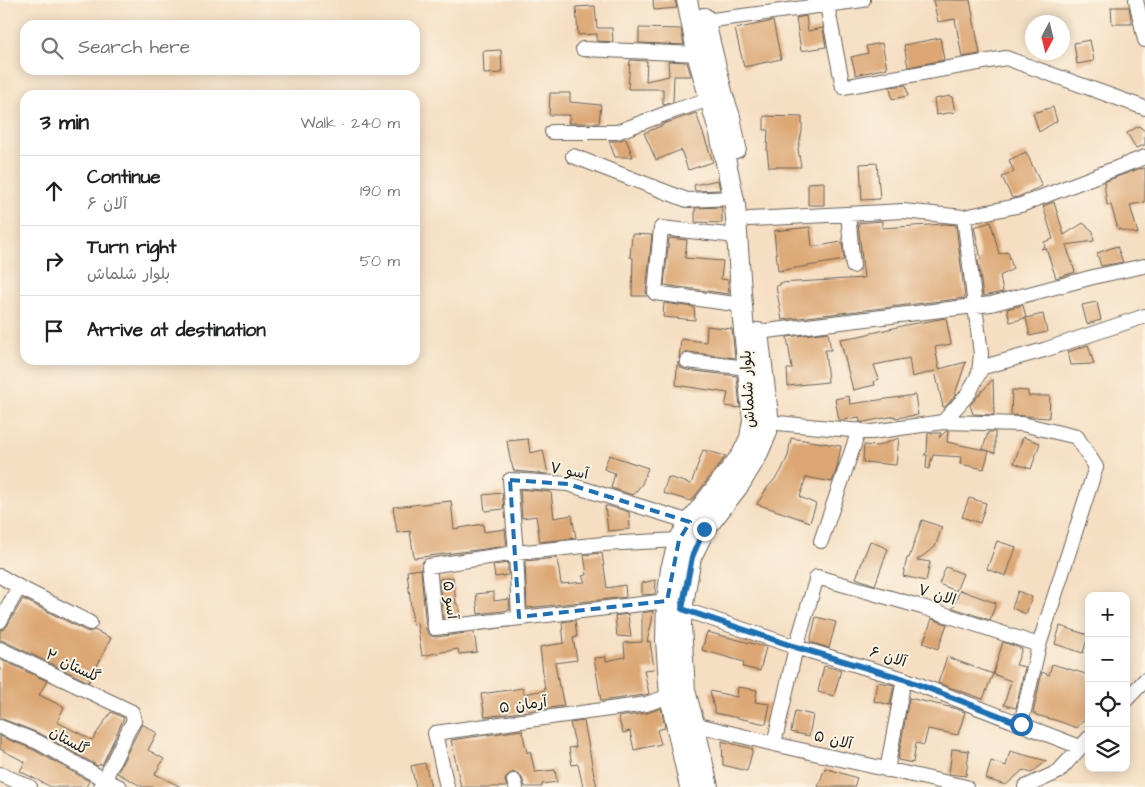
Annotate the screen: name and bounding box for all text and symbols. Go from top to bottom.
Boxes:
north arrow [1025,15,1070,60]
search box [20,20,420,75]
icon: search [38,34,66,62]
text: Search here [78,34,190,61]
text: 3 min [40,108,89,137]
text: Walk · 240 m [300,112,400,134]
text: Continue [87,164,161,191]
icon: ahead [40,177,68,205]
text: 190 m [360,180,400,202]
text: آلان ۶ [87,193,127,215]
text: Turn right [87,234,176,261]
icon: right [40,247,68,275]
text: 50 m [360,250,400,272]
text: بلوار شلماش [87,263,170,285]
icon: arrive [40,317,68,345]
text: Arrive at destination [87,317,266,344]
street label: بلوار شلماش [735,350,761,428]
street label: آسو ۷ [548,457,591,485]
route end [693,518,716,541]
street label: الان ۷ [915,579,959,611]
street label: آسو ۵ [437,580,463,622]
map controls [1085,592,1130,772]
button: + [1085,592,1130,637]
button: − [1085,637,1130,682]
street label: آلان ۶ [867,641,910,673]
street label: گلستان ۲ [42,644,104,688]
button: locate [1085,682,1130,727]
street label: آرمان ۵ [498,691,550,719]
route start [1010,713,1033,736]
street label: گلستان [46,722,92,760]
street label: آلان ۵ [812,725,855,755]
button: layers [1085,727,1130,772]

